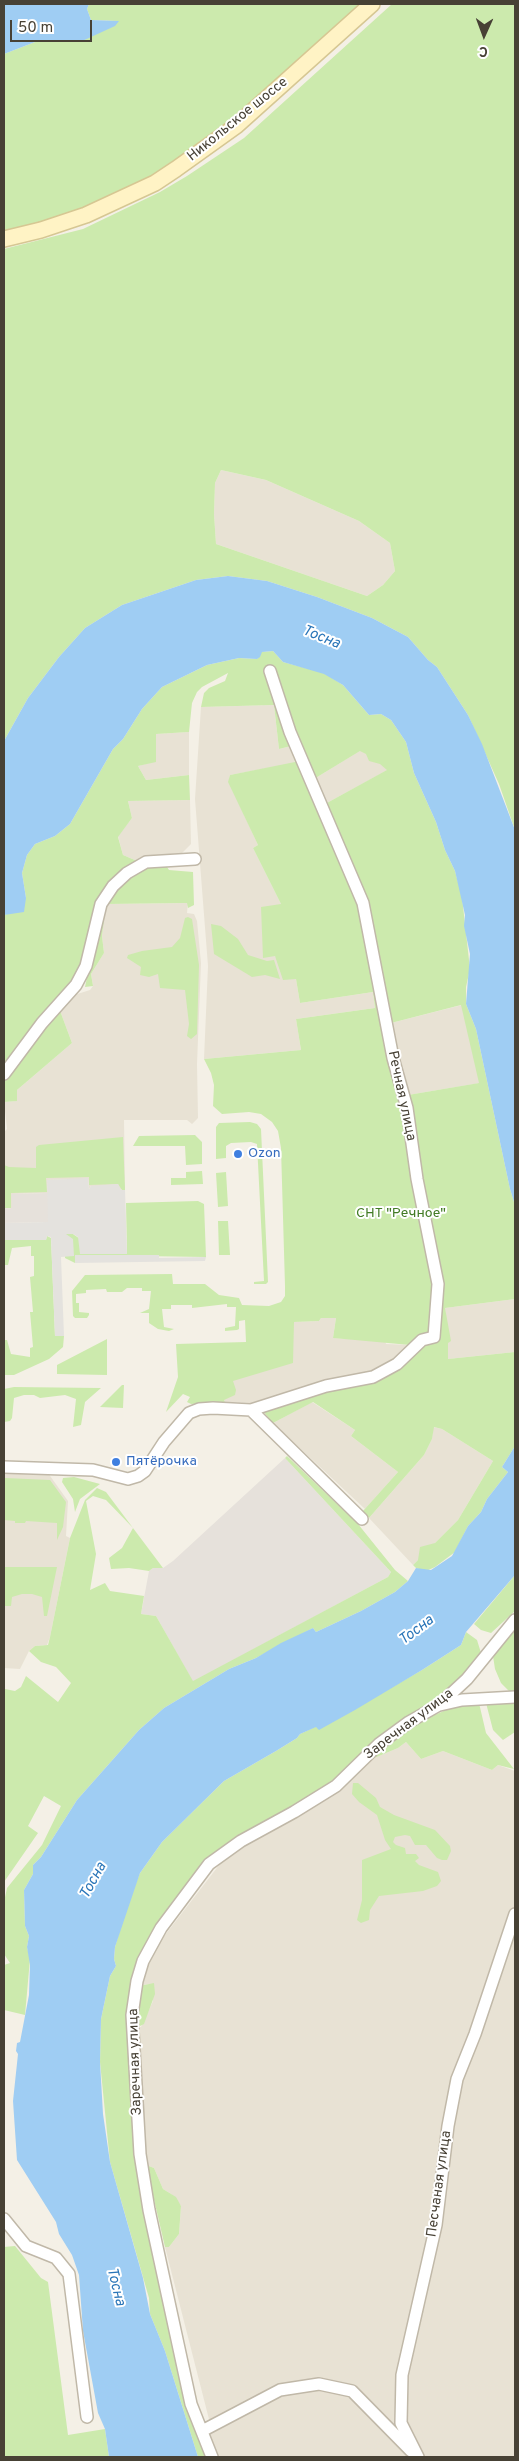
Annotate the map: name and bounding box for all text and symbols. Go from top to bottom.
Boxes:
scale bar [12,10,95,42]
north arrow [459,10,509,60]
text: 50 m [18,19,53,38]
text: С [479,42,488,59]
street label: Никольское шоссе [184,74,292,166]
water label: Тосна [300,622,342,654]
street label: Речная улица [383,1049,419,1143]
place label: Ozon [248,1146,281,1162]
marker: Ozon [232,1148,244,1160]
park label: СНТ "Речное" [356,1206,446,1222]
place label: Пятёрочка [126,1454,197,1470]
marker: Пятёрочка [110,1456,122,1468]
water label: Тосна [396,1612,438,1650]
street label: Заречная улица [361,1686,457,1764]
water label: Тосна [77,1860,111,1902]
street label: Заречная улица [126,2008,146,2116]
street label: Песчаная улица [424,2130,456,2238]
water label: Тосна [102,2266,128,2308]

